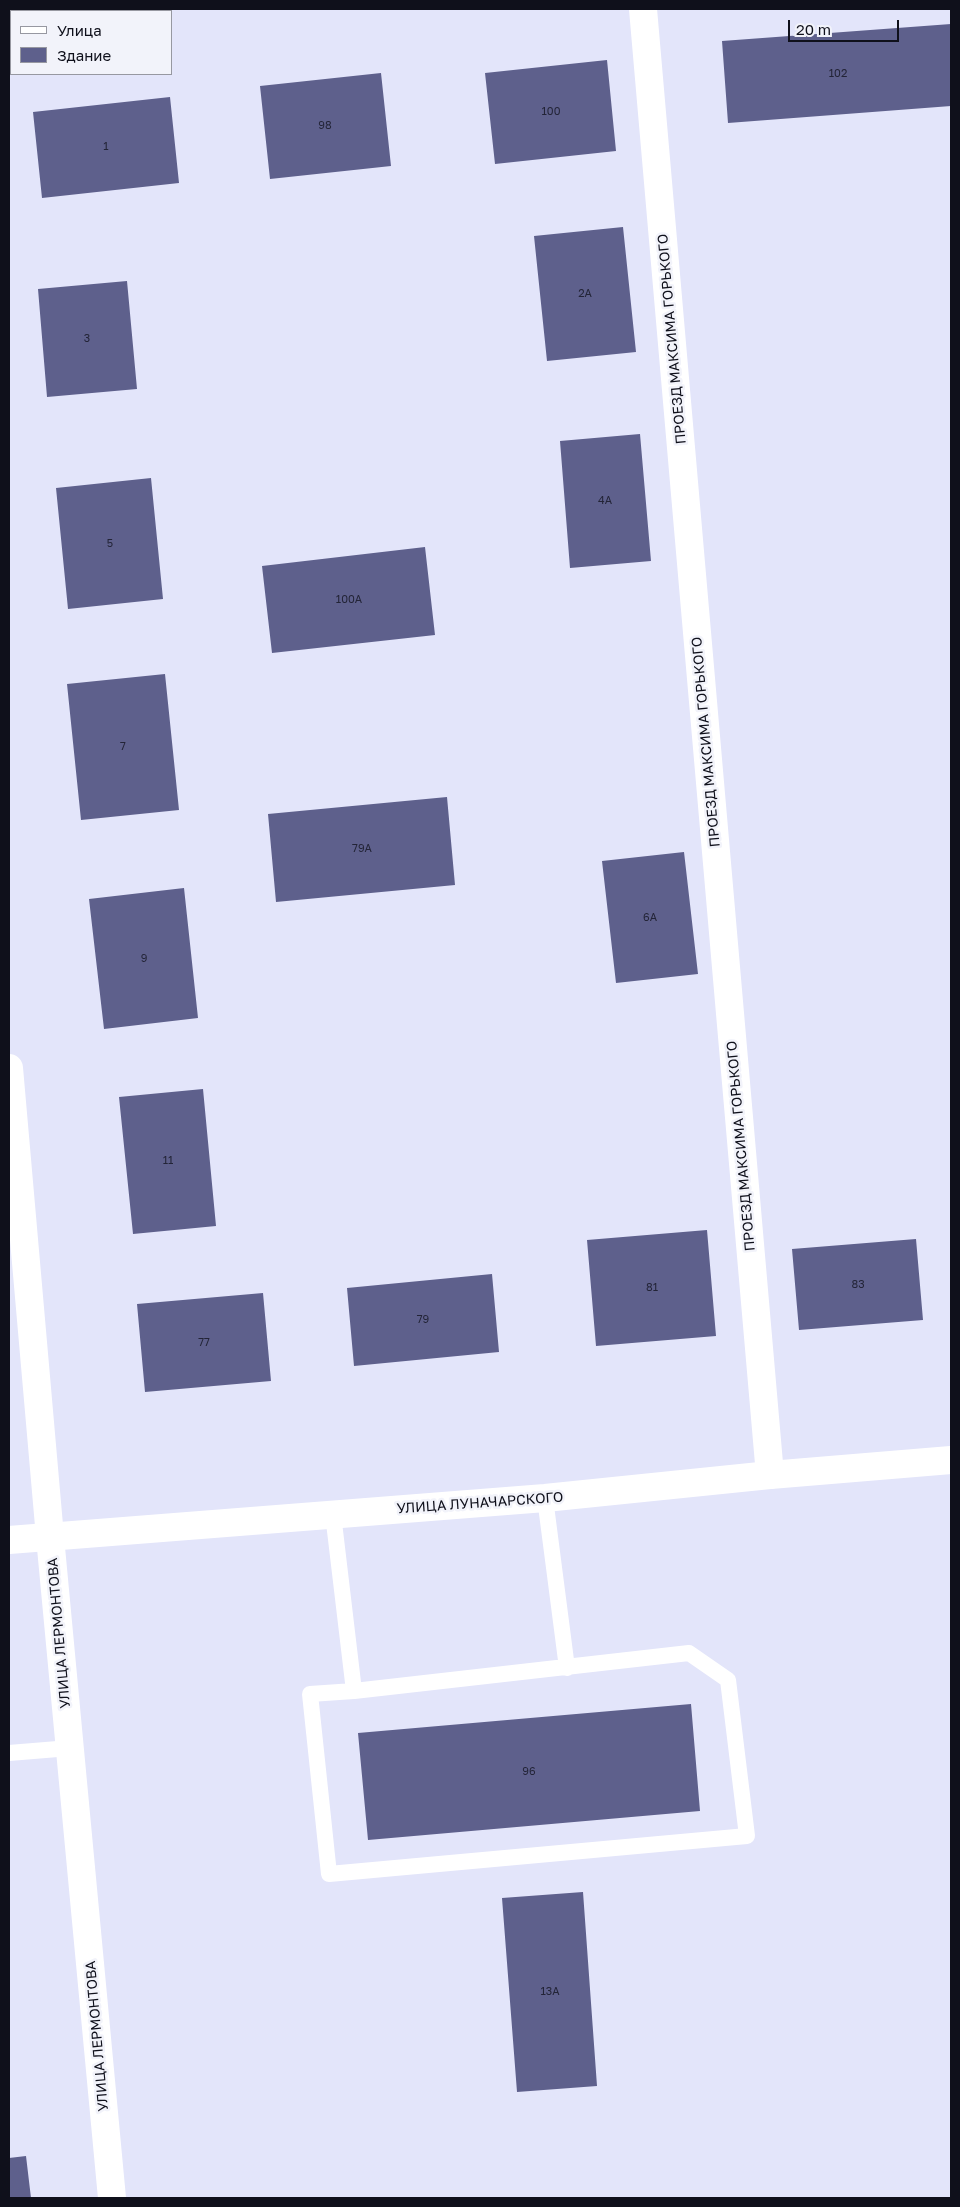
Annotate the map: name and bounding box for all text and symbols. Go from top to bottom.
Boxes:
legend [10,10,172,75]
scale bar [790,10,901,42]
text: 20 m [796,20,831,38]
text: Улица [57,21,102,39]
text: Здание [57,46,111,64]
house number: 102 [829,67,847,81]
house number: 100 [542,105,560,119]
house number: 98 [318,119,332,133]
house number: 1 [103,140,109,154]
street label: ПРОЕЗД МАКСИМА ГОРЬКОГО [654,233,690,445]
house number: 2А [578,287,592,301]
house number: 3 [84,332,90,346]
house number: 4А [598,494,612,508]
house number: 5 [107,537,113,551]
house number: 100А [336,593,362,607]
street label: ПРОЕЗД МАКСИМА ГОРЬКОГО [688,636,724,848]
house number: 7 [120,740,126,754]
house number: 79А [352,842,372,856]
house number: 6А [643,911,657,925]
house number: 9 [141,952,147,966]
street label: ПРОЕЗД МАКСИМА ГОРЬКОГО [723,1040,759,1252]
house number: 11 [163,1154,173,1168]
house number: 83 [851,1278,865,1292]
house number: 81 [646,1281,658,1295]
house number: 79 [417,1313,429,1327]
house number: 77 [198,1336,210,1350]
street label: УЛИЦА ЛУНАЧАРСКОГО [396,1489,564,1517]
street label: УЛИЦА ЛЕРМОНТОВА [44,1557,74,1709]
house number: 96 [522,1765,536,1779]
street label: УЛИЦА ЛЕРМОНТОВА [82,1960,112,2112]
house number: 13А [540,1985,560,1999]

